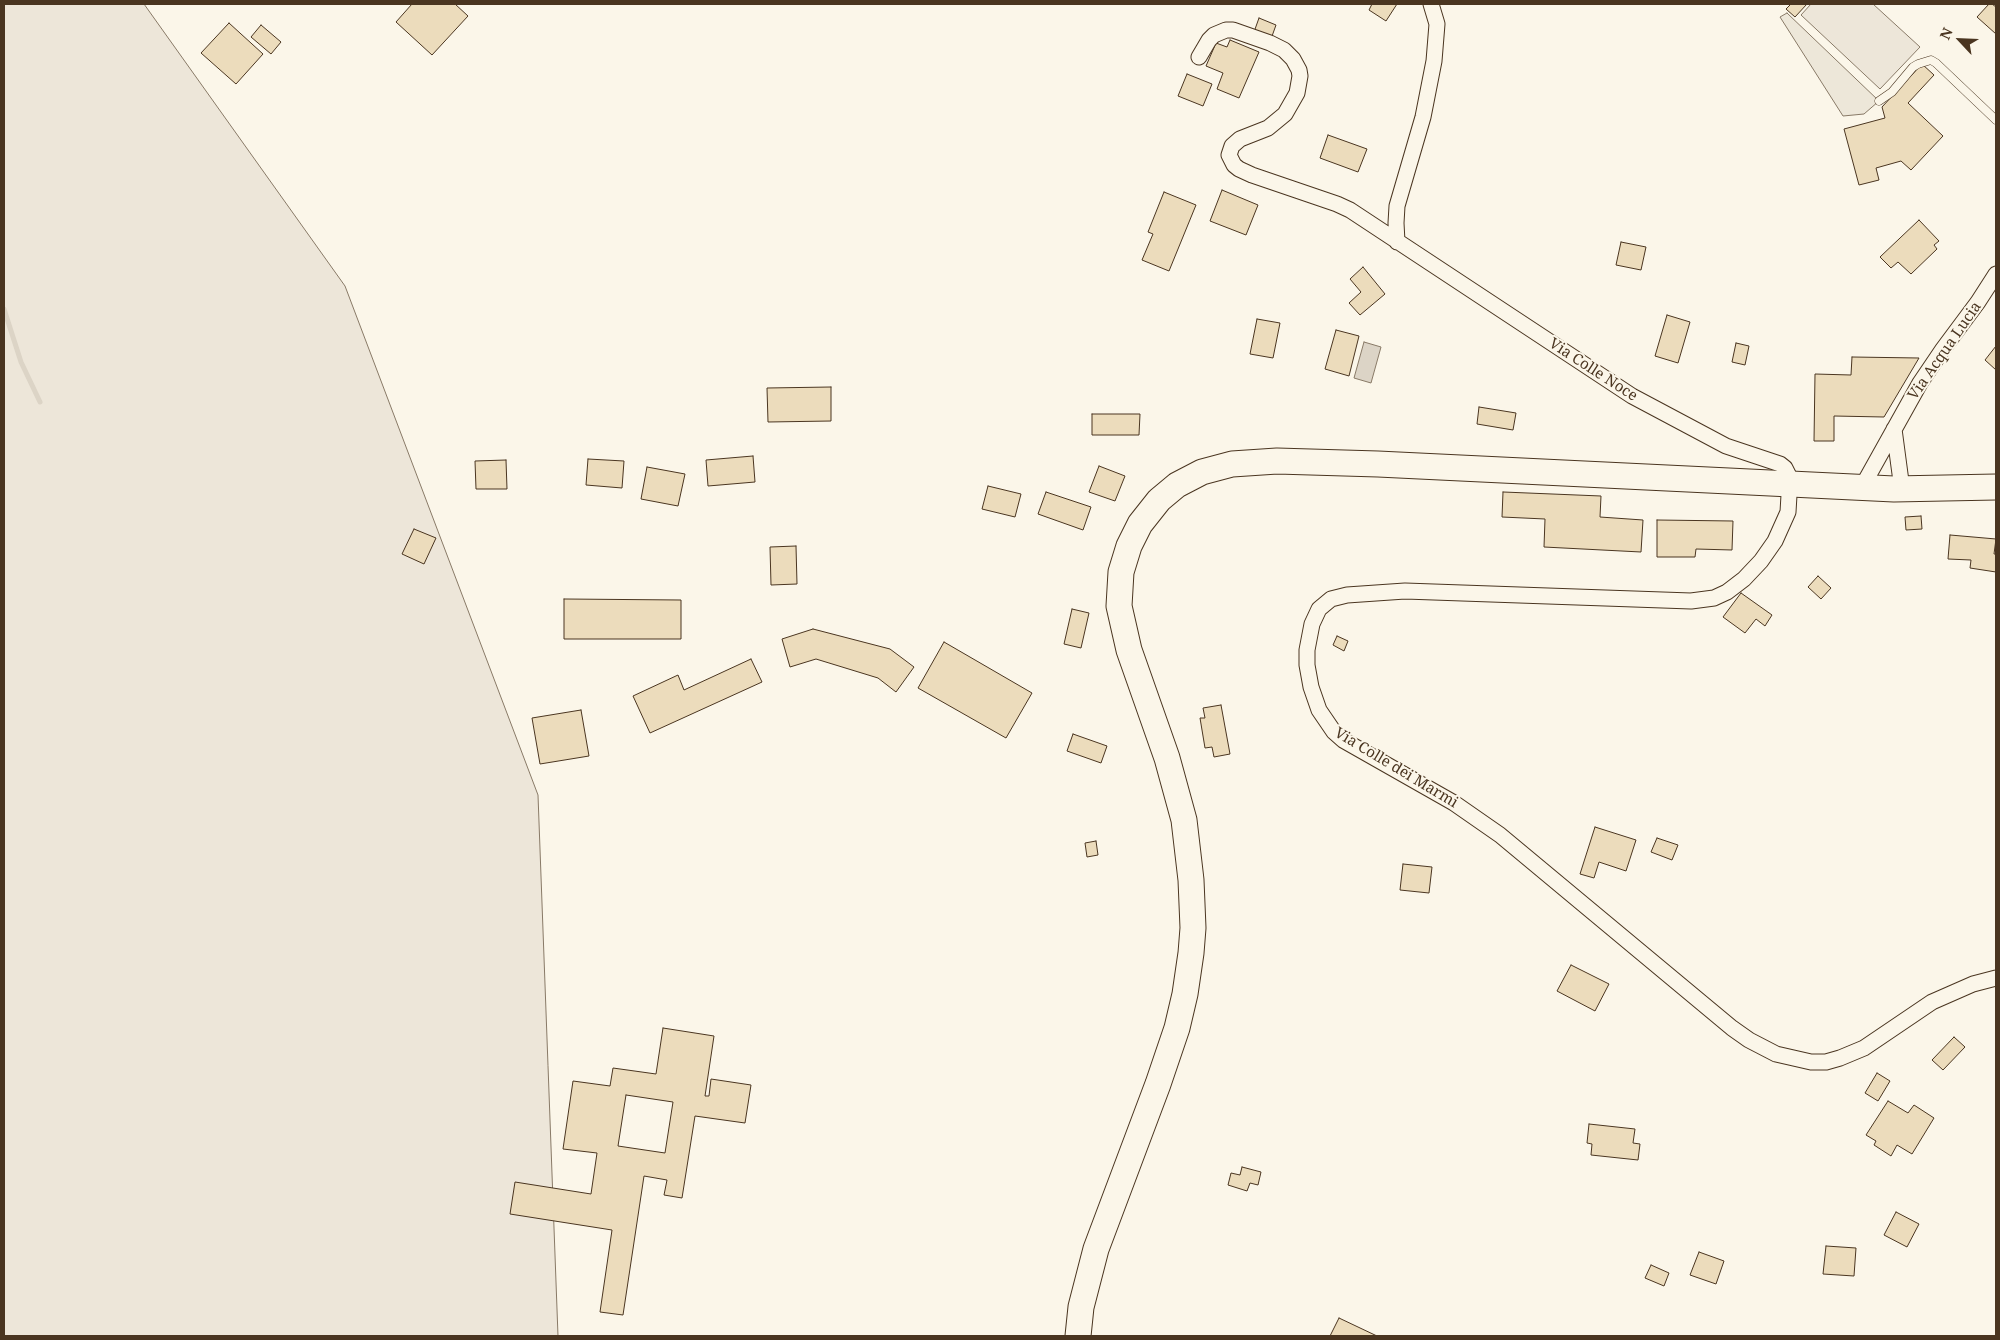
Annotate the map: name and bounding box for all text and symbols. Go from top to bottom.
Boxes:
north arrow [1935,15,1985,65]
text: N [1935,24,1957,42]
street label: Via Acqua Lucia [1905,299,1985,403]
street label: Via Colle Noce [1545,335,1641,405]
street label: Via Colle dei Marmi [1331,724,1461,812]

